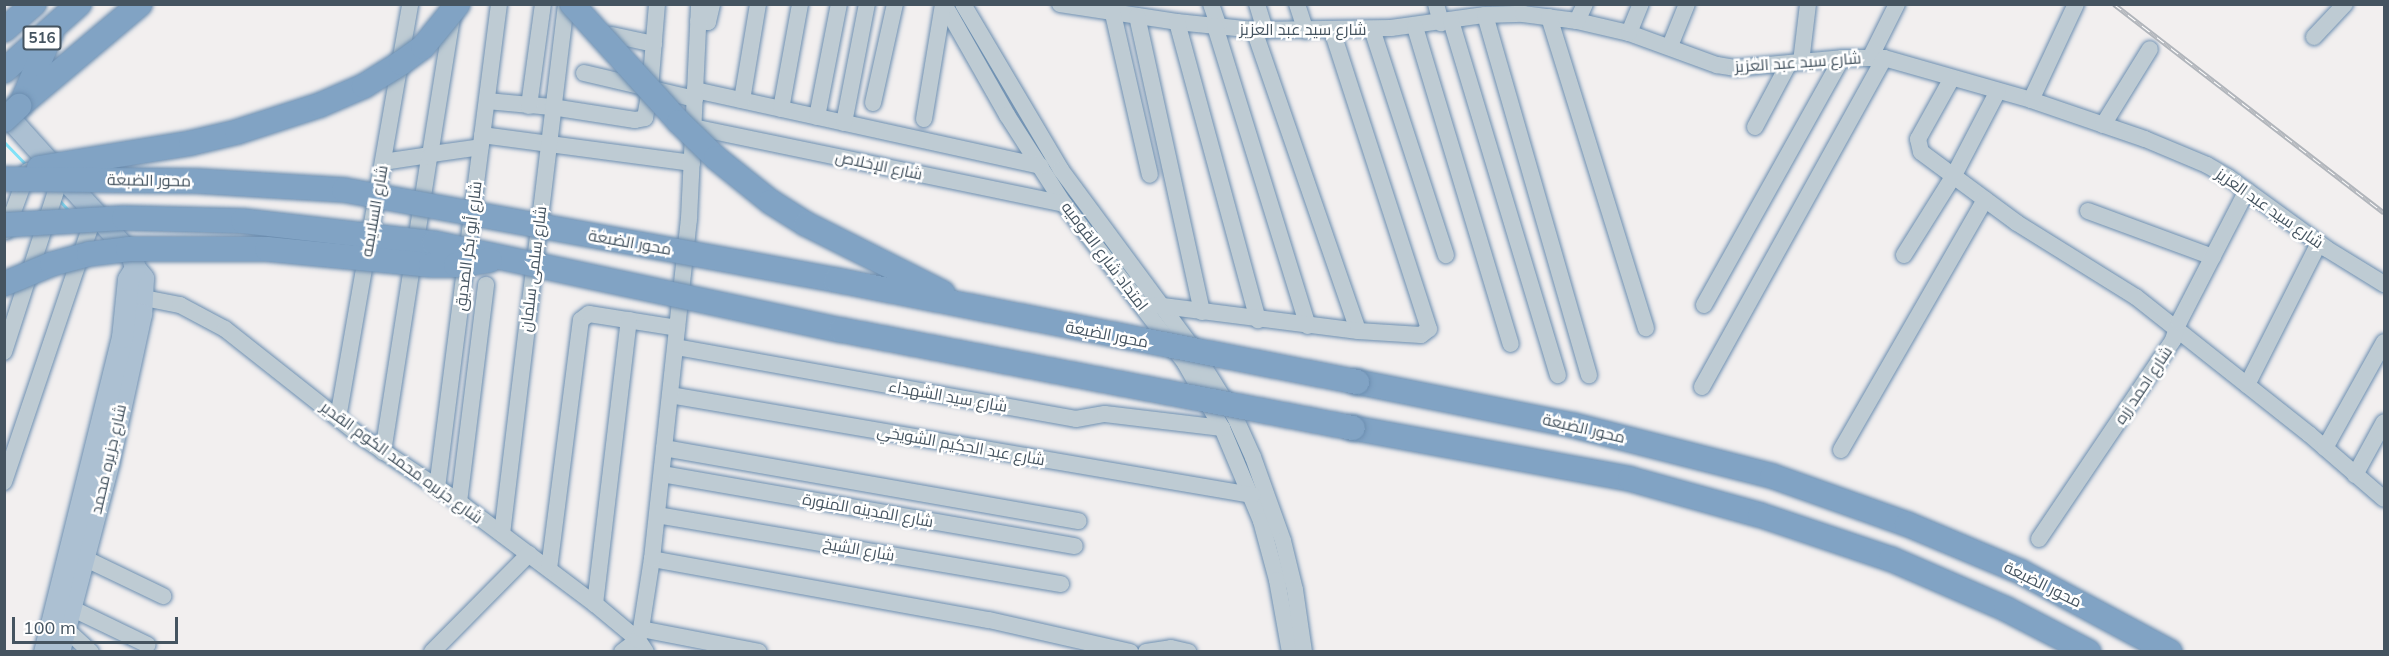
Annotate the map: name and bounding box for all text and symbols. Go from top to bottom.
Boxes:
street label: شارع سيد عبد العزيز [1240,19,1366,39]
road number: 516 [22,26,62,50]
street label: شارع سيد عبد العزيز [1734,48,1862,76]
street label: شارع الإخلاص [834,146,924,184]
street label: شارع السلايمه [356,164,392,258]
street label: شارع سيد عبد العزيز [2213,164,2327,252]
street label: محور الضبعة [107,170,191,190]
street label: شارع أبو بكر الصديق [451,180,485,312]
street label: امتداد شارع القوميه [1058,198,1152,314]
street label: شارع سلمى سلمان [516,205,550,333]
street label: محور الضبعة [587,225,673,259]
street label: محور الضبعة [1064,317,1150,351]
street label: شارع احمد زره [2110,342,2176,428]
street label: شارع سيد الشهداء [887,376,1009,416]
street label: شارع جزيره محمد الكوم القدير [317,397,487,527]
street label: شارع جزيره محمد [86,402,130,516]
street label: محور الضبعة [1541,409,1627,447]
street label: شارع عبد الحكيم الشويخي [876,421,1046,469]
street label: شارع المدينه المنورة [801,489,935,531]
street label: شارع الشيخ [822,533,896,565]
street label: محور الضبعة [2001,557,2085,611]
scale bar [15,605,182,643]
text: 100 m [23,616,76,639]

